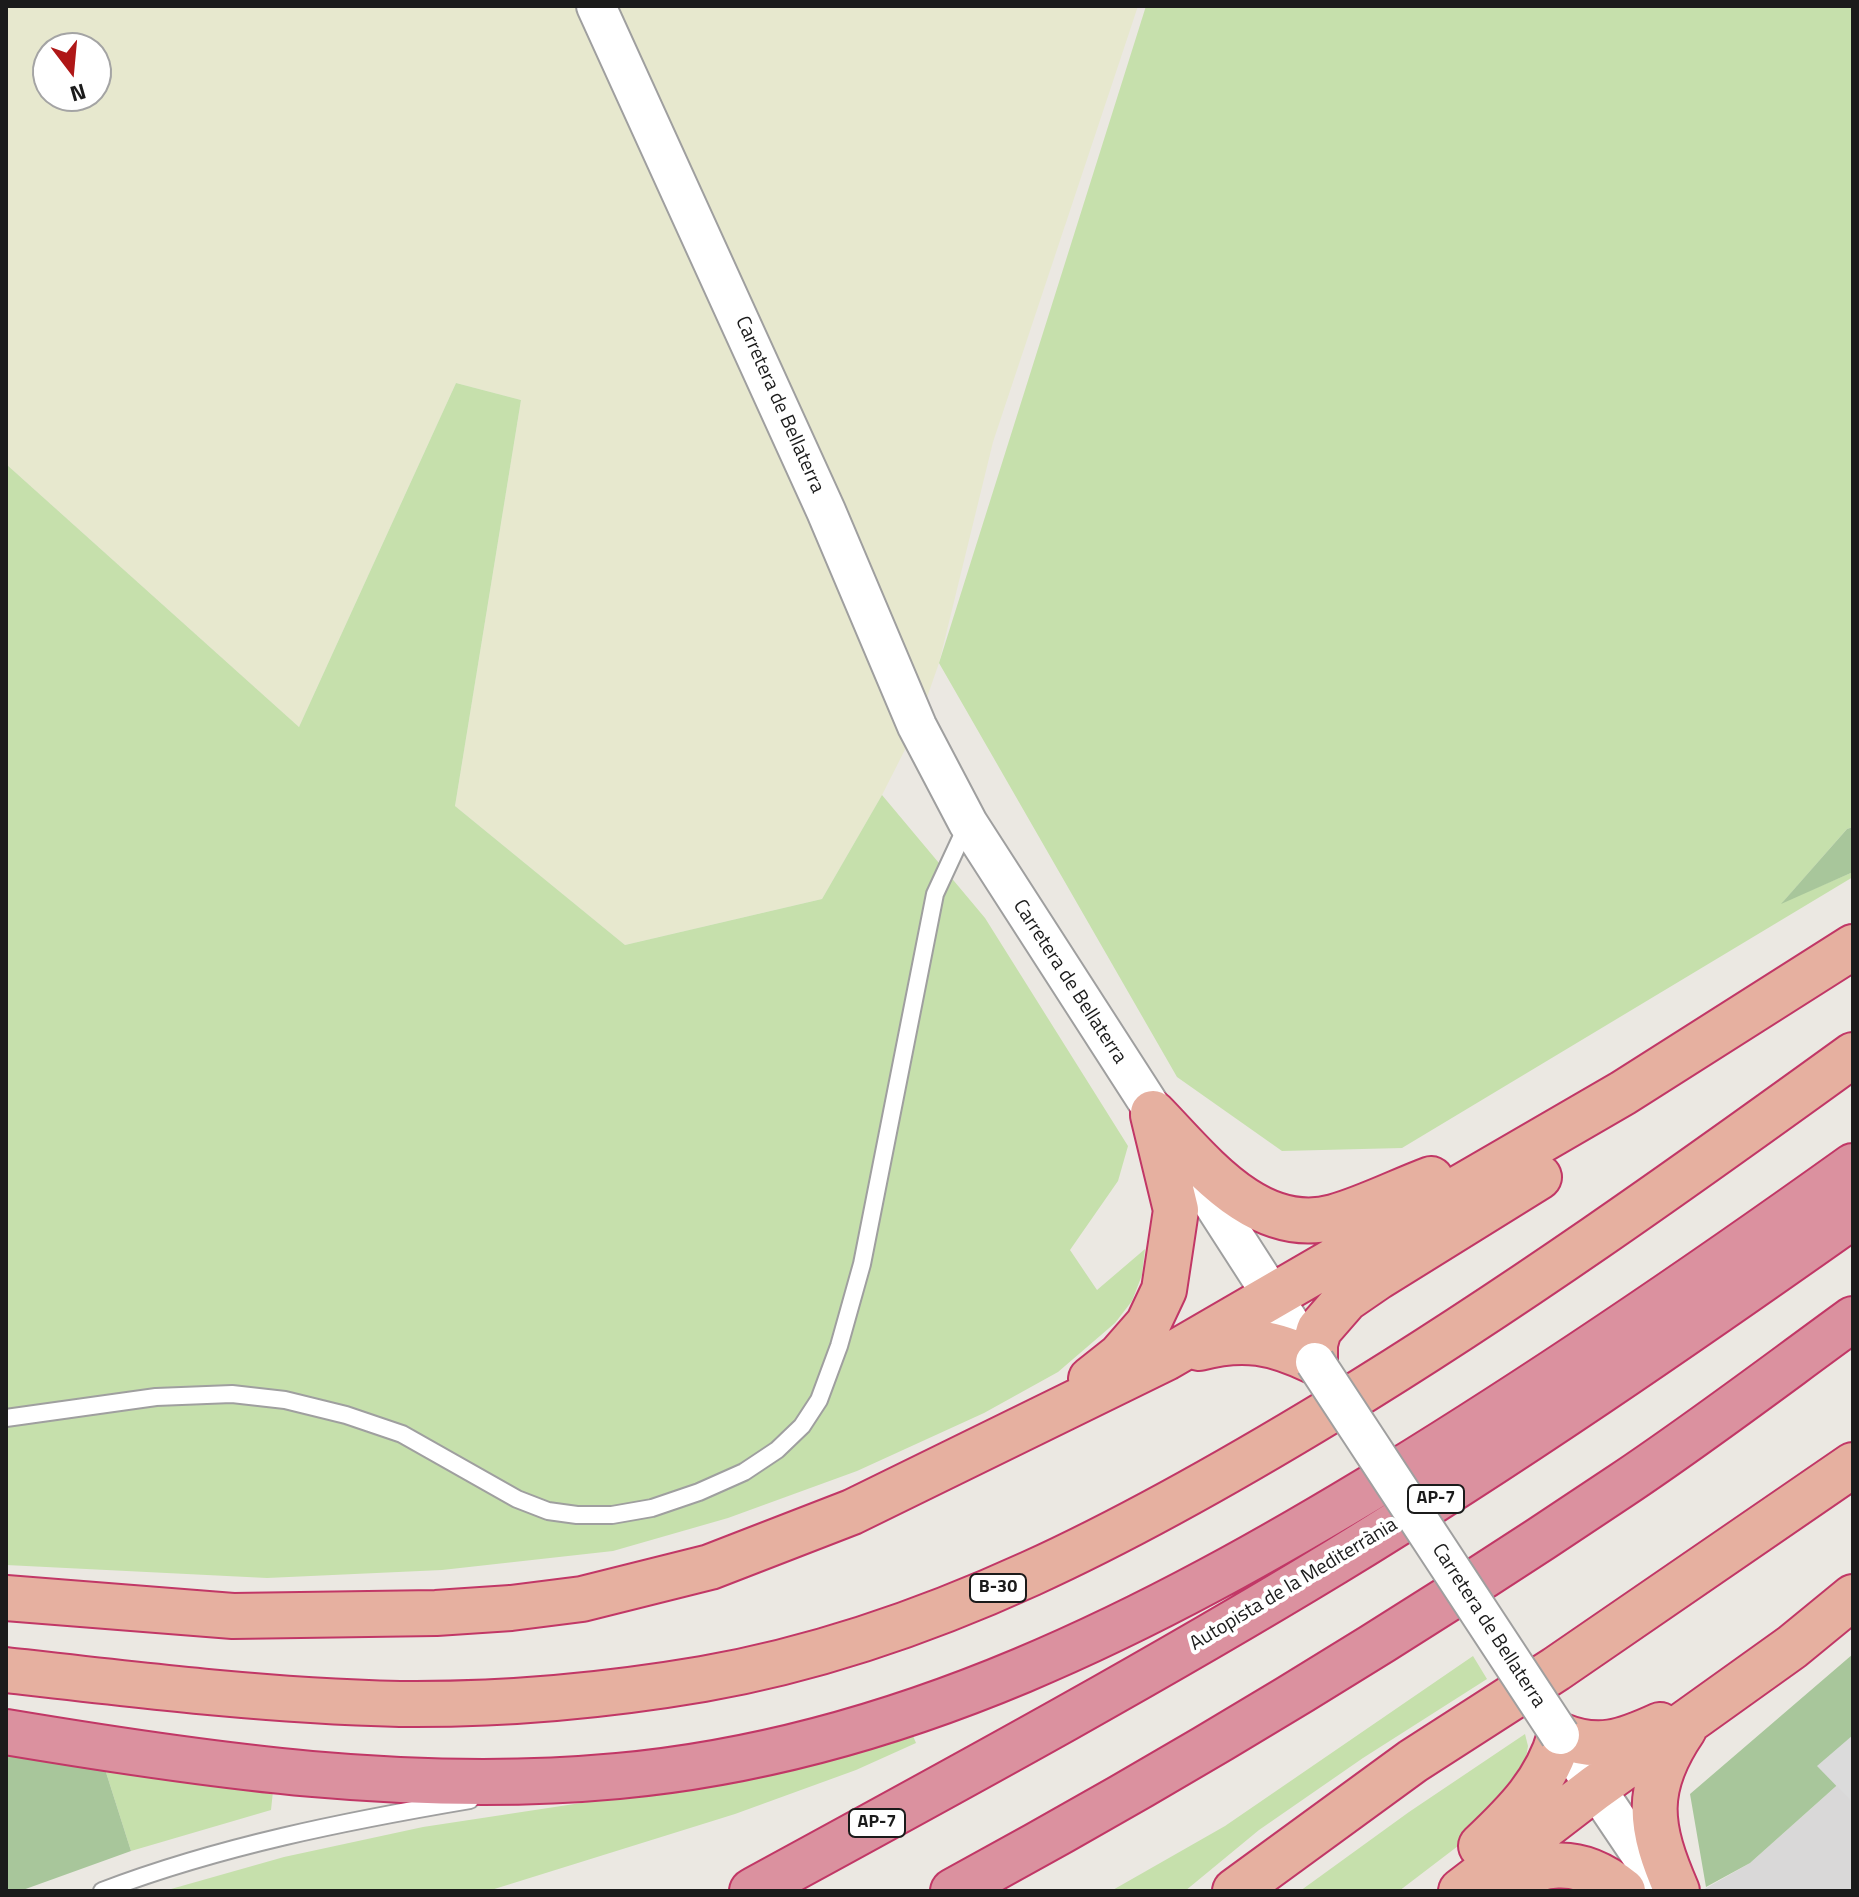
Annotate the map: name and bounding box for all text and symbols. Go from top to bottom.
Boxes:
north arrow [32,32,112,112]
text: N [66,75,90,112]
street label: Carretera de Bellaterra [729,313,829,497]
street label: Carretera de Bellaterra [1007,895,1131,1069]
road number: AP-7 [1408,1485,1464,1513]
street label: Autopista de la Mediterrània [1186,1513,1402,1657]
street label: Carretera de Bellaterra [1426,1539,1550,1713]
road number: B-30 [970,1574,1026,1602]
road number: AP-7 [849,1809,905,1837]

